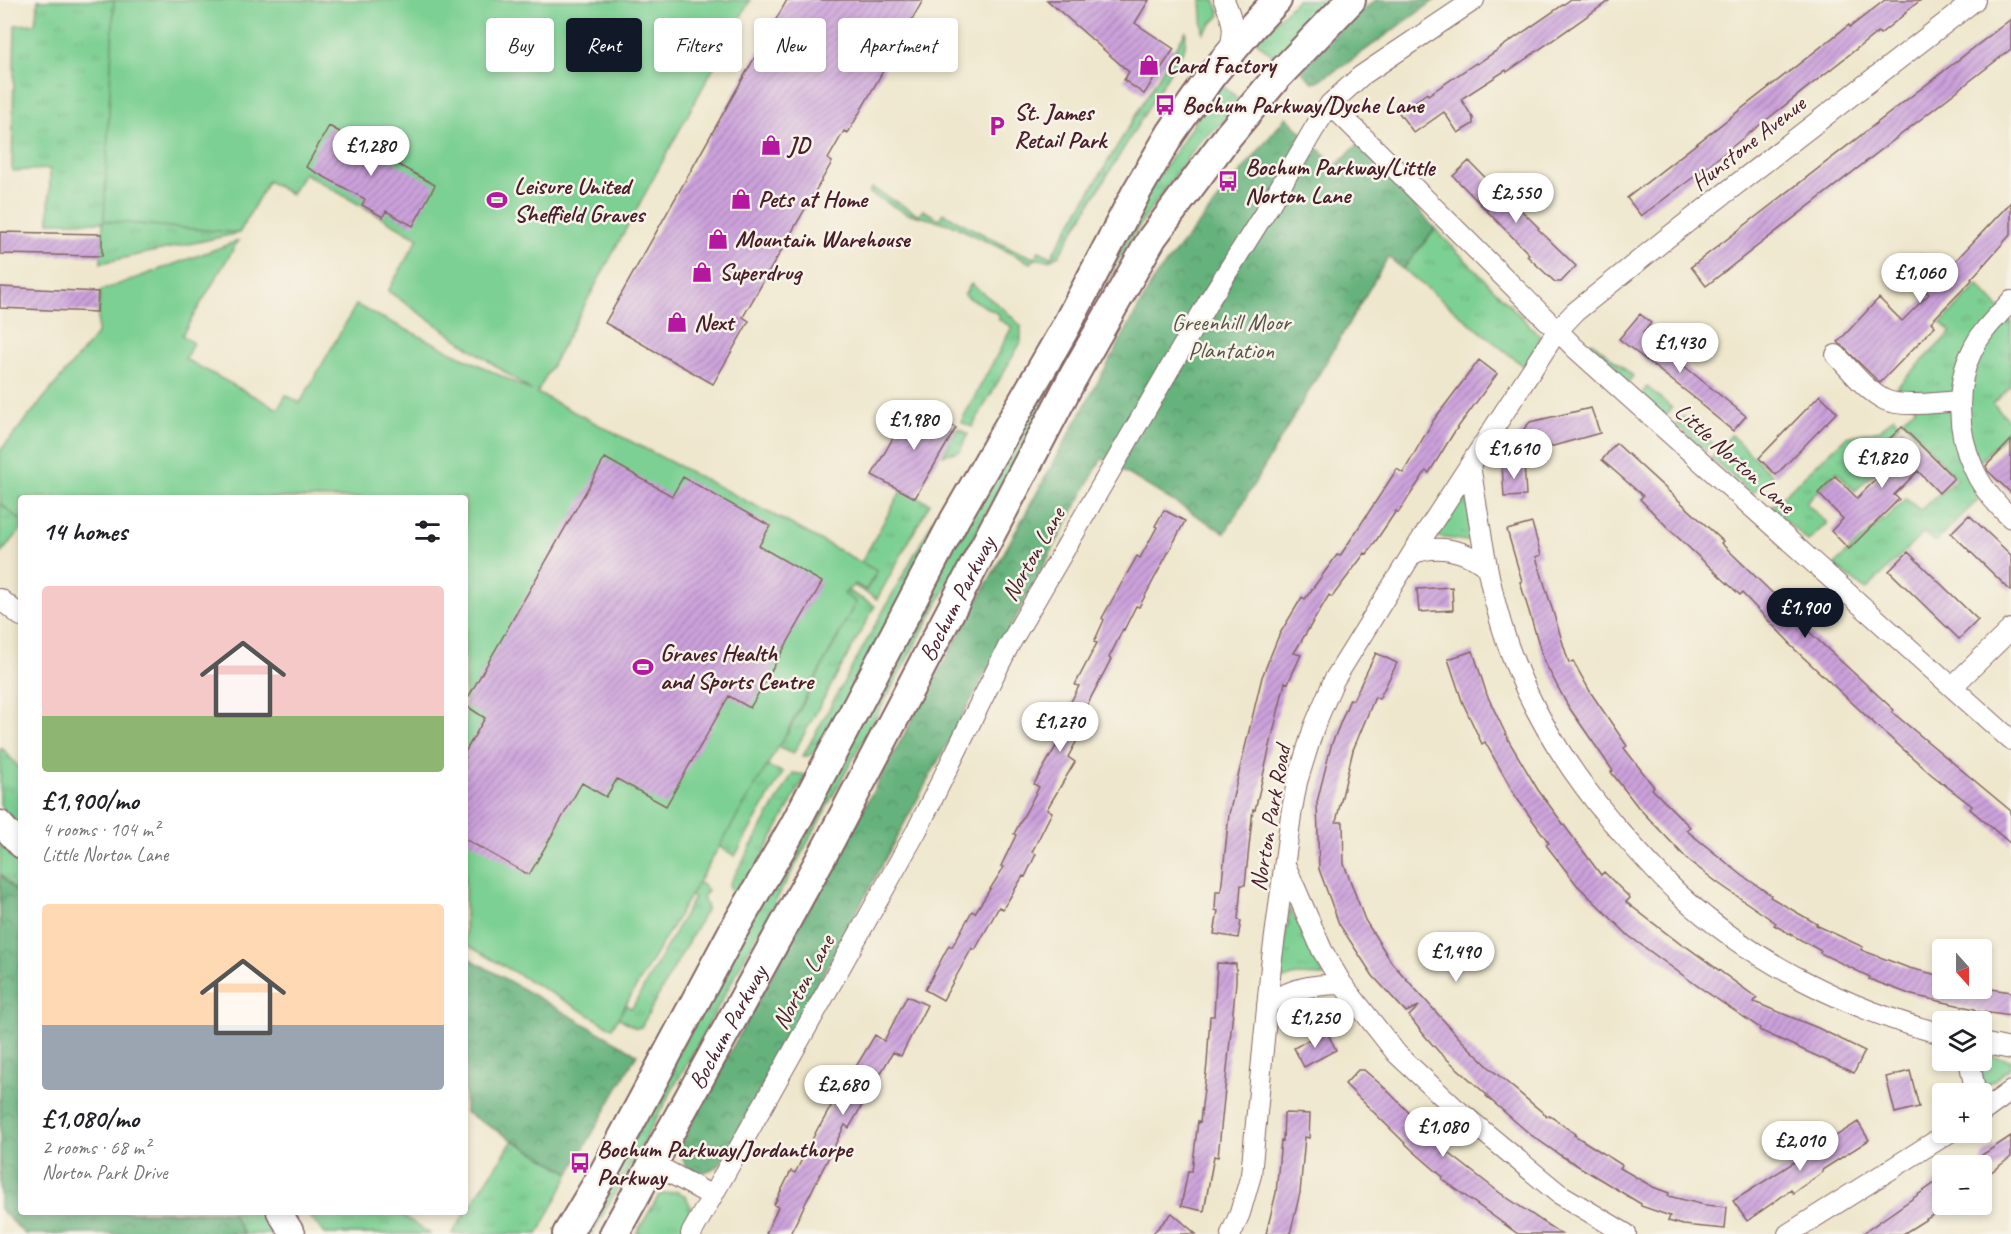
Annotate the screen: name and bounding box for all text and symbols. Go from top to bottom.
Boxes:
chip: Buy [486,18,554,72]
chip: Rent [566,18,642,72]
chip: Filters [654,18,742,72]
chip: New [754,18,826,72]
chip: Apartment [838,18,958,72]
place label: Card Factory [1166,50,1278,80]
shop icon: Card Factory [1137,53,1161,77]
street label: Hunstone Avenue [1685,88,1813,197]
place label: Bochum Parkway/Dyche Lane [1182,90,1425,120]
bus stop icon: Bochum Parkway/Dyche Lane [1153,93,1177,117]
place label: St. James Retail Park [1014,97,1108,155]
parking icon: St. James Retail Park [985,114,1009,138]
pin: £1,280 [322,126,420,177]
place label: JD [786,130,812,160]
text: £1,280 [347,133,395,158]
shop icon: JD [759,133,783,157]
place label: Bochum Parkway/Little Norton Lane [1245,152,1436,210]
bus stop icon: Bochum Parkway/Little Norton Lane [1216,169,1240,193]
place label: Leisure United Sheffield Graves [514,171,647,229]
pin: £2,550 [1467,173,1565,224]
text: £2,550 [1492,180,1540,205]
place label: Pets at Home [758,184,869,214]
shop icon: Pets at Home [729,187,753,211]
sports icon: Leisure United Sheffield Graves [485,188,509,212]
place label: Mountain Warehouse [735,224,911,254]
shop icon: Mountain Warehouse [706,227,730,251]
pin: £1,060 [1871,253,1969,304]
place label: Superdrug [719,257,803,287]
shop icon: Superdrug [690,260,714,284]
text: £1,060 [1895,260,1945,285]
place label: Next [694,307,736,337]
park label: Greenhill Moor Plantation [1172,307,1293,365]
shop icon: Next [665,310,689,334]
pin: £1,430 [1631,323,1729,374]
text: £1,430 [1656,330,1704,355]
street label: Little Norton Lane [1669,396,1803,521]
pin: £1,980 [865,400,963,451]
text: £1,980 [890,407,938,432]
pin: £1,610 [1465,429,1563,480]
text: £1,610 [1489,436,1539,461]
pin: £1,820 [1833,438,1931,489]
text: £1,820 [1858,445,1906,470]
street label: Norton Lane [994,500,1073,606]
text: 14 homes [42,515,127,548]
icon: filters [411,515,444,548]
street label: Bochum Parkway [912,530,1003,666]
pin: £1,900 [1756,588,1854,639]
text: £1,900 [1781,595,1829,620]
icon: home [189,625,297,733]
place label: Graves Health and Sports Centre [660,638,815,696]
sports icon: Graves Health and Sports Centre [631,655,655,679]
pin: £1,270 [1011,702,1109,753]
text: £1,270 [1036,709,1084,734]
street label: Norton Park Road [1242,739,1298,893]
text: £1,900/mo [42,784,139,817]
text: 4 rooms · 104 m² [42,817,159,842]
text: Little Norton Lane [42,842,168,867]
street label: Norton Lane [765,928,842,1034]
pin: £1,490 [1407,932,1505,983]
text: £1,490 [1432,939,1480,964]
north arrow [1932,939,1992,999]
map controls [1932,939,1992,1215]
icon: home [189,943,297,1051]
street label: Bochum Parkway [682,959,775,1094]
pin: £1,250 [1266,998,1364,1049]
text: £1,250 [1291,1005,1339,1030]
button: layers [1932,1011,1992,1071]
pin: £2,680 [794,1065,892,1116]
text: £2,680 [818,1072,868,1097]
button: + [1932,1083,1992,1143]
text: £1,080/mo [42,1102,139,1135]
pin: £1,080 [1394,1107,1492,1158]
text: £1,080 [1419,1114,1467,1139]
pin: £2,010 [1751,1121,1849,1172]
text: £2,010 [1776,1128,1824,1153]
place label: Bochum Parkway/Jordanthorpe Parkway [597,1134,854,1192]
text: 2 rooms · 68 m² [42,1135,150,1160]
bus stop icon: Bochum Parkway/Jordanthorpe Parkway [568,1151,592,1175]
button: − [1932,1155,1992,1215]
text: Norton Park Drive [42,1160,168,1185]

